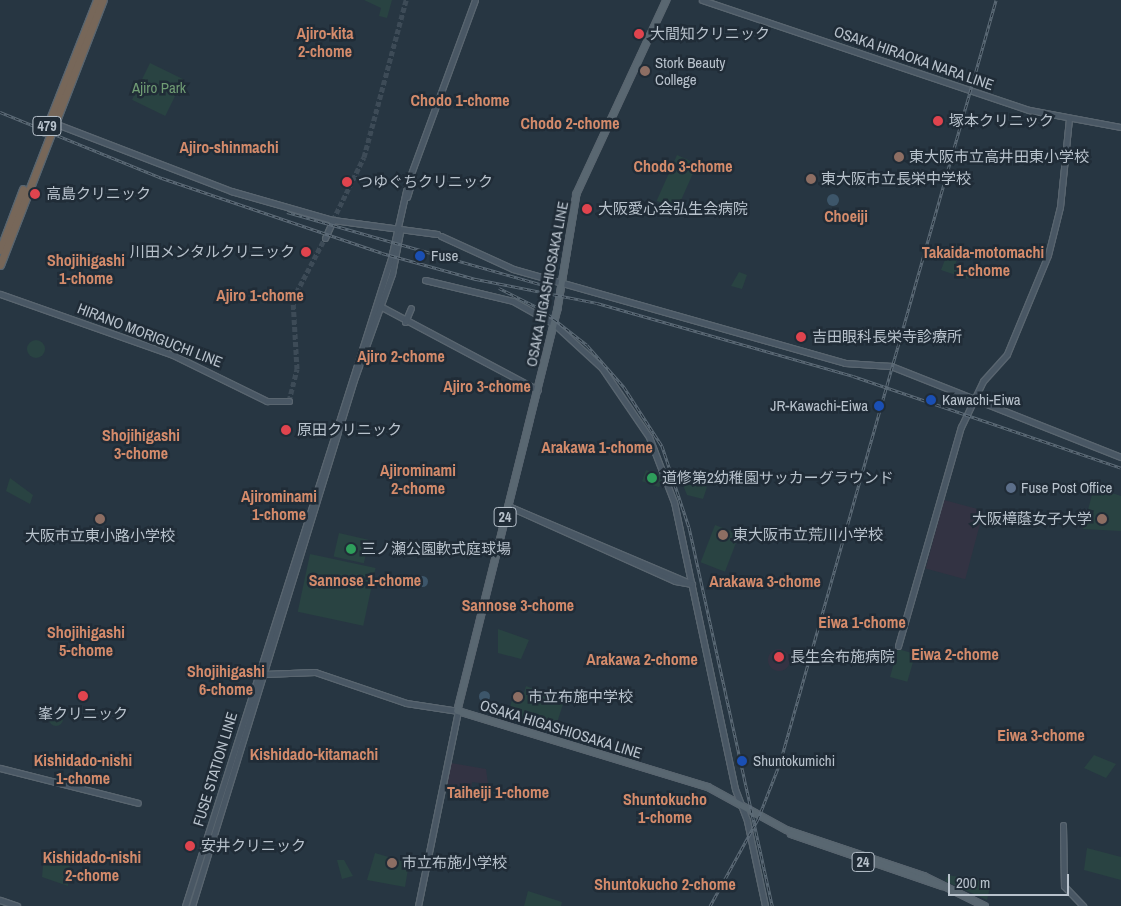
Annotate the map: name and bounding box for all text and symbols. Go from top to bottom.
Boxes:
street label: OSAKA HIRAOKA NARA LINE [831,22,997,94]
district label: Ajiro-kita 2-chome [297,23,353,61]
place label: 大間知クリニック [650,25,770,43]
marker: 大間知クリニック [632,27,646,41]
place label: Stork Beauty College [655,53,725,88]
marker: Stork Beauty College [639,65,651,77]
park label: Ajiro Park [132,79,186,97]
district label: Chodo 1-chome [410,90,510,110]
place label: 塚本クリニック [949,112,1054,130]
district label: Chodo 2-chome [520,113,620,133]
road number: 479 [32,114,62,138]
marker: 塚本クリニック [931,114,945,128]
district label: Ajiro-shinmachi [179,137,279,157]
place label: 東大阪市立高井田東小学校 [909,148,1089,166]
marker: 東大阪市立高井田東小学校 [893,151,905,163]
district label: Chodo 3-chome [633,156,733,176]
place label: 東大阪市立長栄中学校 [821,170,971,188]
place label: つゆぐちクリニック [358,173,493,191]
marker: 東大阪市立長栄中学校 [805,173,817,185]
marker: つゆぐちクリニック [340,175,354,189]
place label: 高島クリニック [46,185,151,203]
marker: 高島クリニック [28,187,42,201]
street label: OSAKA HIGASHIOSAKA LINE [522,199,572,369]
place label: 大阪愛心会弘生会病院 [598,200,748,218]
marker: 大阪愛心会弘生会病院 [580,202,594,216]
district label: Choeiji [824,206,868,226]
district label: Takaida-motomachi 1-chome [922,242,1044,280]
place label: 川田メンタルクリニック [130,243,295,261]
marker: 川田メンタルクリニック [299,245,313,259]
place label: Fuse [431,247,458,265]
marker: Fuse [413,249,427,263]
district label: Shojihigashi 1-chome [47,250,125,288]
district label: Ajiro 1-chome [216,285,304,305]
street label: HIRANO MORIGUCHI LINE [75,299,225,371]
place label: 吉田眼科長栄寺診療所 [812,328,962,346]
marker: 吉田眼科長栄寺診療所 [794,330,808,344]
district label: Ajiro 2-chome [357,346,445,366]
district label: Ajiro 3-chome [443,376,531,396]
place label: Kawachi-Eiwa [942,391,1021,409]
marker: Kawachi-Eiwa [924,393,938,407]
place label: JR-Kawachi-Eiwa [770,397,868,415]
marker: JR-Kawachi-Eiwa [872,399,886,413]
place label: 原田クリニック [297,421,402,439]
marker: 原田クリニック [279,423,293,437]
district label: Shojihigashi 3-chome [102,425,180,463]
district label: Arakawa 1-chome [541,437,653,457]
district label: Ajirominami 2-chome [380,460,456,498]
place label: 道修第2幼稚園サッカーグラウンド [662,469,894,487]
marker: 道修第2幼稚園サッカーグラウンド [646,472,658,484]
place label: Fuse Post Office [1021,479,1112,497]
marker: Fuse Post Office [1005,482,1017,494]
district label: Ajirominami 1-chome [241,486,317,524]
road number: 24 [492,506,518,528]
place label: 大阪樟蔭女子大学 [972,510,1092,528]
marker: 大阪市立東小路小学校 [94,513,106,525]
marker: 大阪樟蔭女子大学 [1096,513,1108,525]
place label: 東大阪市立荒川小学校 [733,526,883,544]
place label: 大阪市立東小路小学校 [25,527,175,545]
marker: 東大阪市立荒川小学校 [717,529,729,541]
place label: 三ノ瀬公園軟式庭球場 [361,540,511,558]
marker: 三ノ瀬公園軟式庭球場 [345,543,357,555]
district label: Sannose 1-chome [309,570,421,590]
district label: Arakawa 3-chome [709,571,821,591]
district label: Sannose 3-chome [462,595,574,615]
district label: Eiwa 1-chome [818,612,906,632]
district label: Shojihigashi 5-chome [47,622,125,660]
district label: Eiwa 2-chome [911,644,999,664]
place label: 長生会布施病院 [790,648,895,666]
district label: Arakawa 2-chome [586,649,698,669]
marker: 長生会布施病院 [772,650,786,664]
district label: Shojihigashi 6-chome [187,661,265,699]
place label: 市立布施中学校 [528,688,633,706]
marker: 峯クリニック [76,689,90,703]
marker: 市立布施中学校 [512,691,524,703]
street label: OSAKA HIGASHIOSAKA LINE [477,696,645,762]
place label: 峯クリニック [38,705,128,723]
street label: FUSE STATION LINE [189,710,241,828]
district label: Eiwa 3-chome [997,725,1085,745]
district label: Kishidado-kitamachi [250,744,378,764]
district label: Kishidado-nishi 1-chome [34,750,132,788]
place label: Shuntokumichi [753,752,835,770]
marker: Shuntokumichi [735,754,749,768]
district label: Taiheiji 1-chome [447,782,549,802]
district label: Shuntokucho 1-chome [623,789,707,827]
place label: 安井クリニック [201,837,306,855]
marker: 安井クリニック [183,839,197,853]
district label: Kishidado-nishi 2-chome [43,847,141,885]
road number: 24 [850,850,876,874]
place label: 市立布施小学校 [402,854,507,872]
marker: 市立布施小学校 [386,857,398,869]
scale bar [951,864,1072,896]
text: 200 m [956,872,990,893]
district label: Shuntokucho 2-chome [594,874,736,894]

